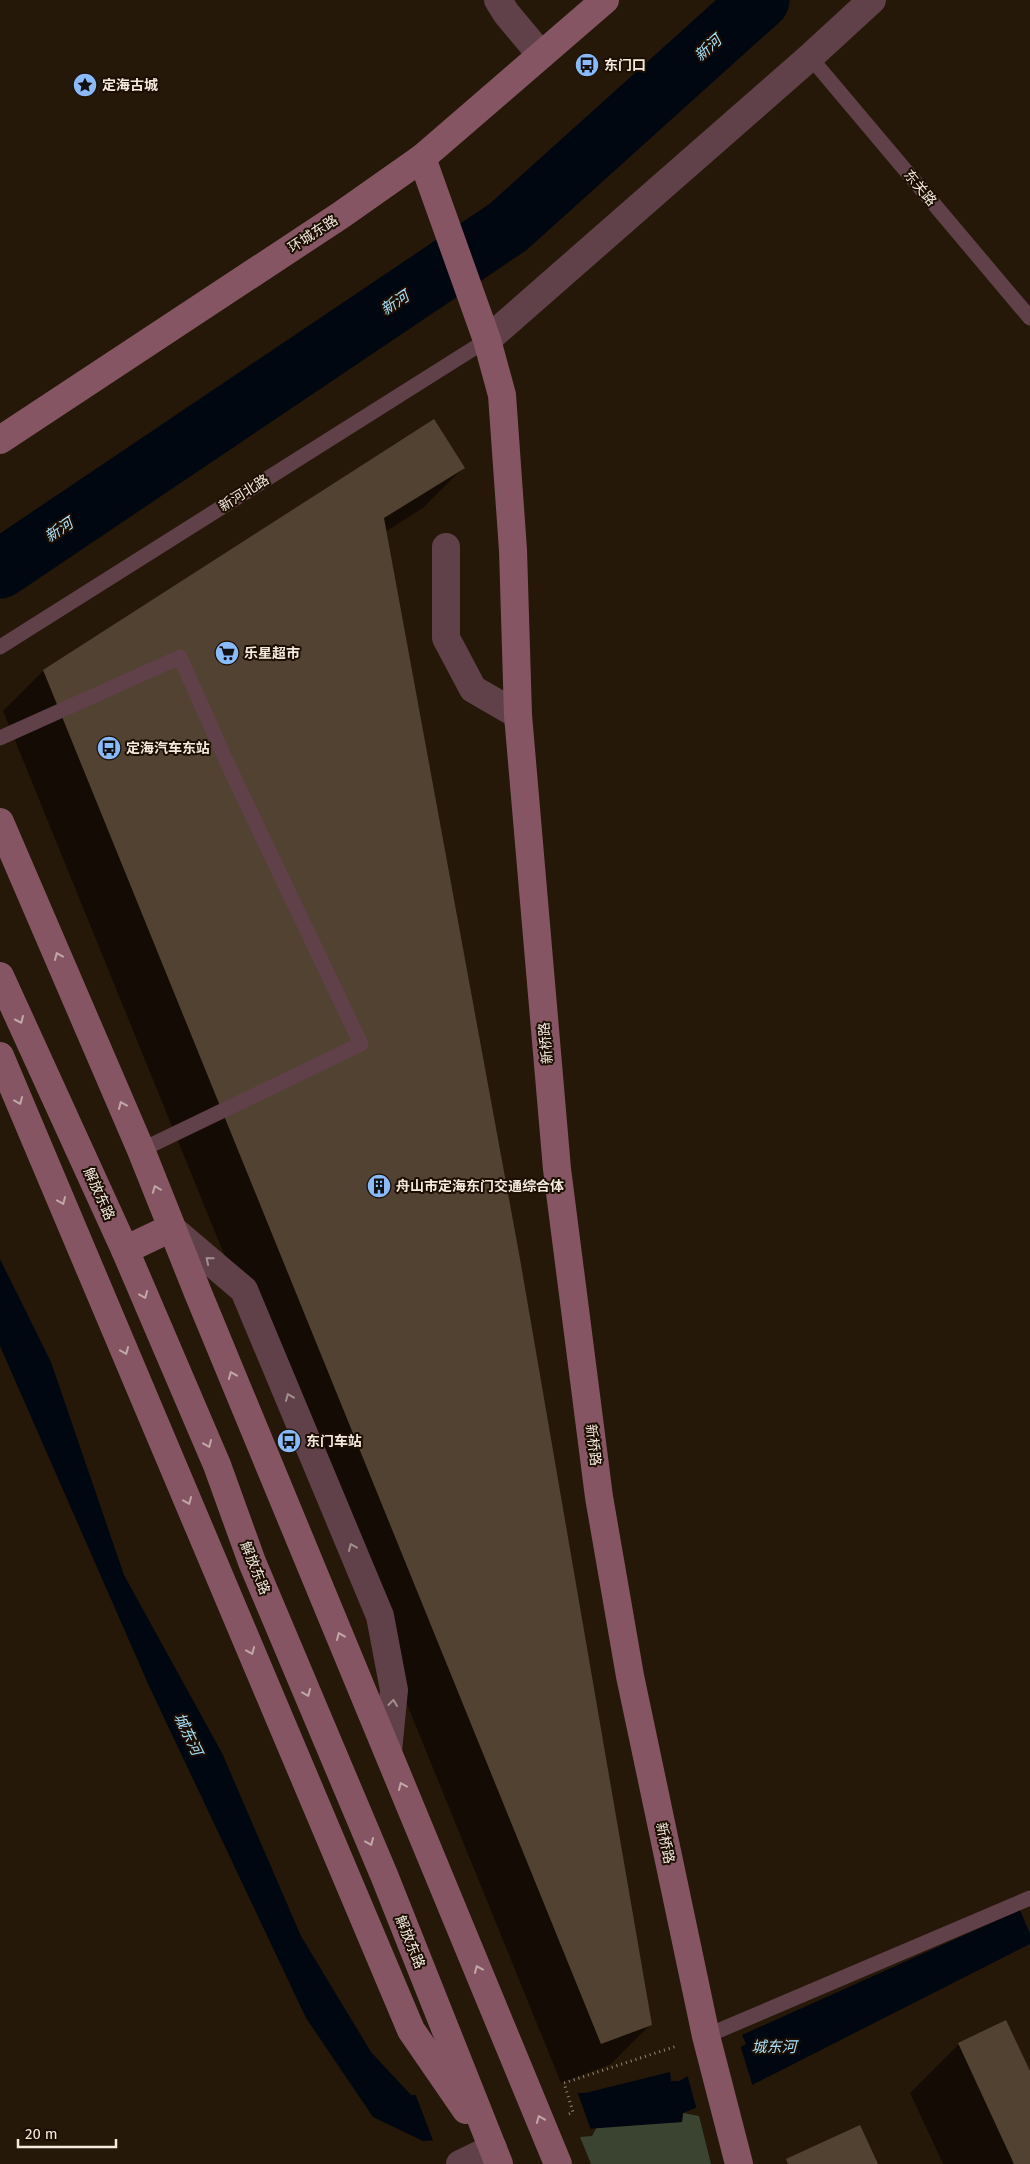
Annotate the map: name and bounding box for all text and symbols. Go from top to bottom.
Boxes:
water label: 新河 [691,29,727,65]
bus stop icon: 东门口 [574,52,600,78]
place label: 东门口 [604,57,646,74]
place icon: 定海古城 [72,72,98,98]
place label: 定海古城 [102,77,158,94]
street label: 东关路 [900,166,940,210]
street label: 环城东路 [285,212,341,256]
water label: 新河 [378,285,415,319]
street label: 新河北路 [216,471,272,515]
water label: 新河 [42,512,79,546]
supermarket icon: 乐星超市 [214,640,240,666]
place label: 乐星超市 [244,645,300,662]
bus stop icon: 定海汽车东站 [96,735,122,761]
place label: 定海汽车东站 [126,740,210,757]
one-way arrow [53,952,64,961]
one-way arrow [14,1015,24,1024]
street label: 新桥路 [536,1021,556,1065]
one-way arrow [13,1096,23,1105]
one-way arrow [117,1101,128,1110]
street label: 解放东路 [80,1165,118,1223]
building icon: 舟山市定海东门交通综合体 [366,1173,392,1199]
place label: 舟山市定海东门交通综合体 [396,1178,564,1195]
one-way arrow [152,1185,162,1194]
one-way arrow [56,1197,66,1205]
one-way arrow [206,1258,215,1266]
one-way arrow [137,1290,148,1299]
one-way arrow [119,1346,129,1355]
one-way arrow [227,1371,238,1380]
one-way arrow [285,1393,295,1402]
street label: 新桥路 [582,1423,604,1467]
bus stop icon: 东门车站 [276,1428,302,1454]
place label: 东门车站 [306,1433,362,1450]
one-way arrow [202,1439,212,1448]
one-way arrow [182,1496,193,1505]
street label: 解放东路 [237,1539,273,1597]
one-way arrow [347,1543,358,1552]
one-way arrow [336,1632,346,1641]
one-way arrow [246,1646,256,1654]
one-way arrow [301,1688,311,1697]
one-way arrow [387,1698,398,1706]
water label: 城东河 [170,1710,207,1761]
one-way arrow [398,1782,408,1791]
street label: 新桥路 [652,1821,678,1865]
one-way arrow [364,1837,374,1846]
street label: 解放东路 [392,1913,428,1971]
one-way arrow [473,1965,484,1974]
water label: 城东河 [751,2038,799,2056]
one-way arrow [536,2115,546,2124]
scale bar [18,2116,115,2148]
text: 20 m [25,2125,58,2143]

